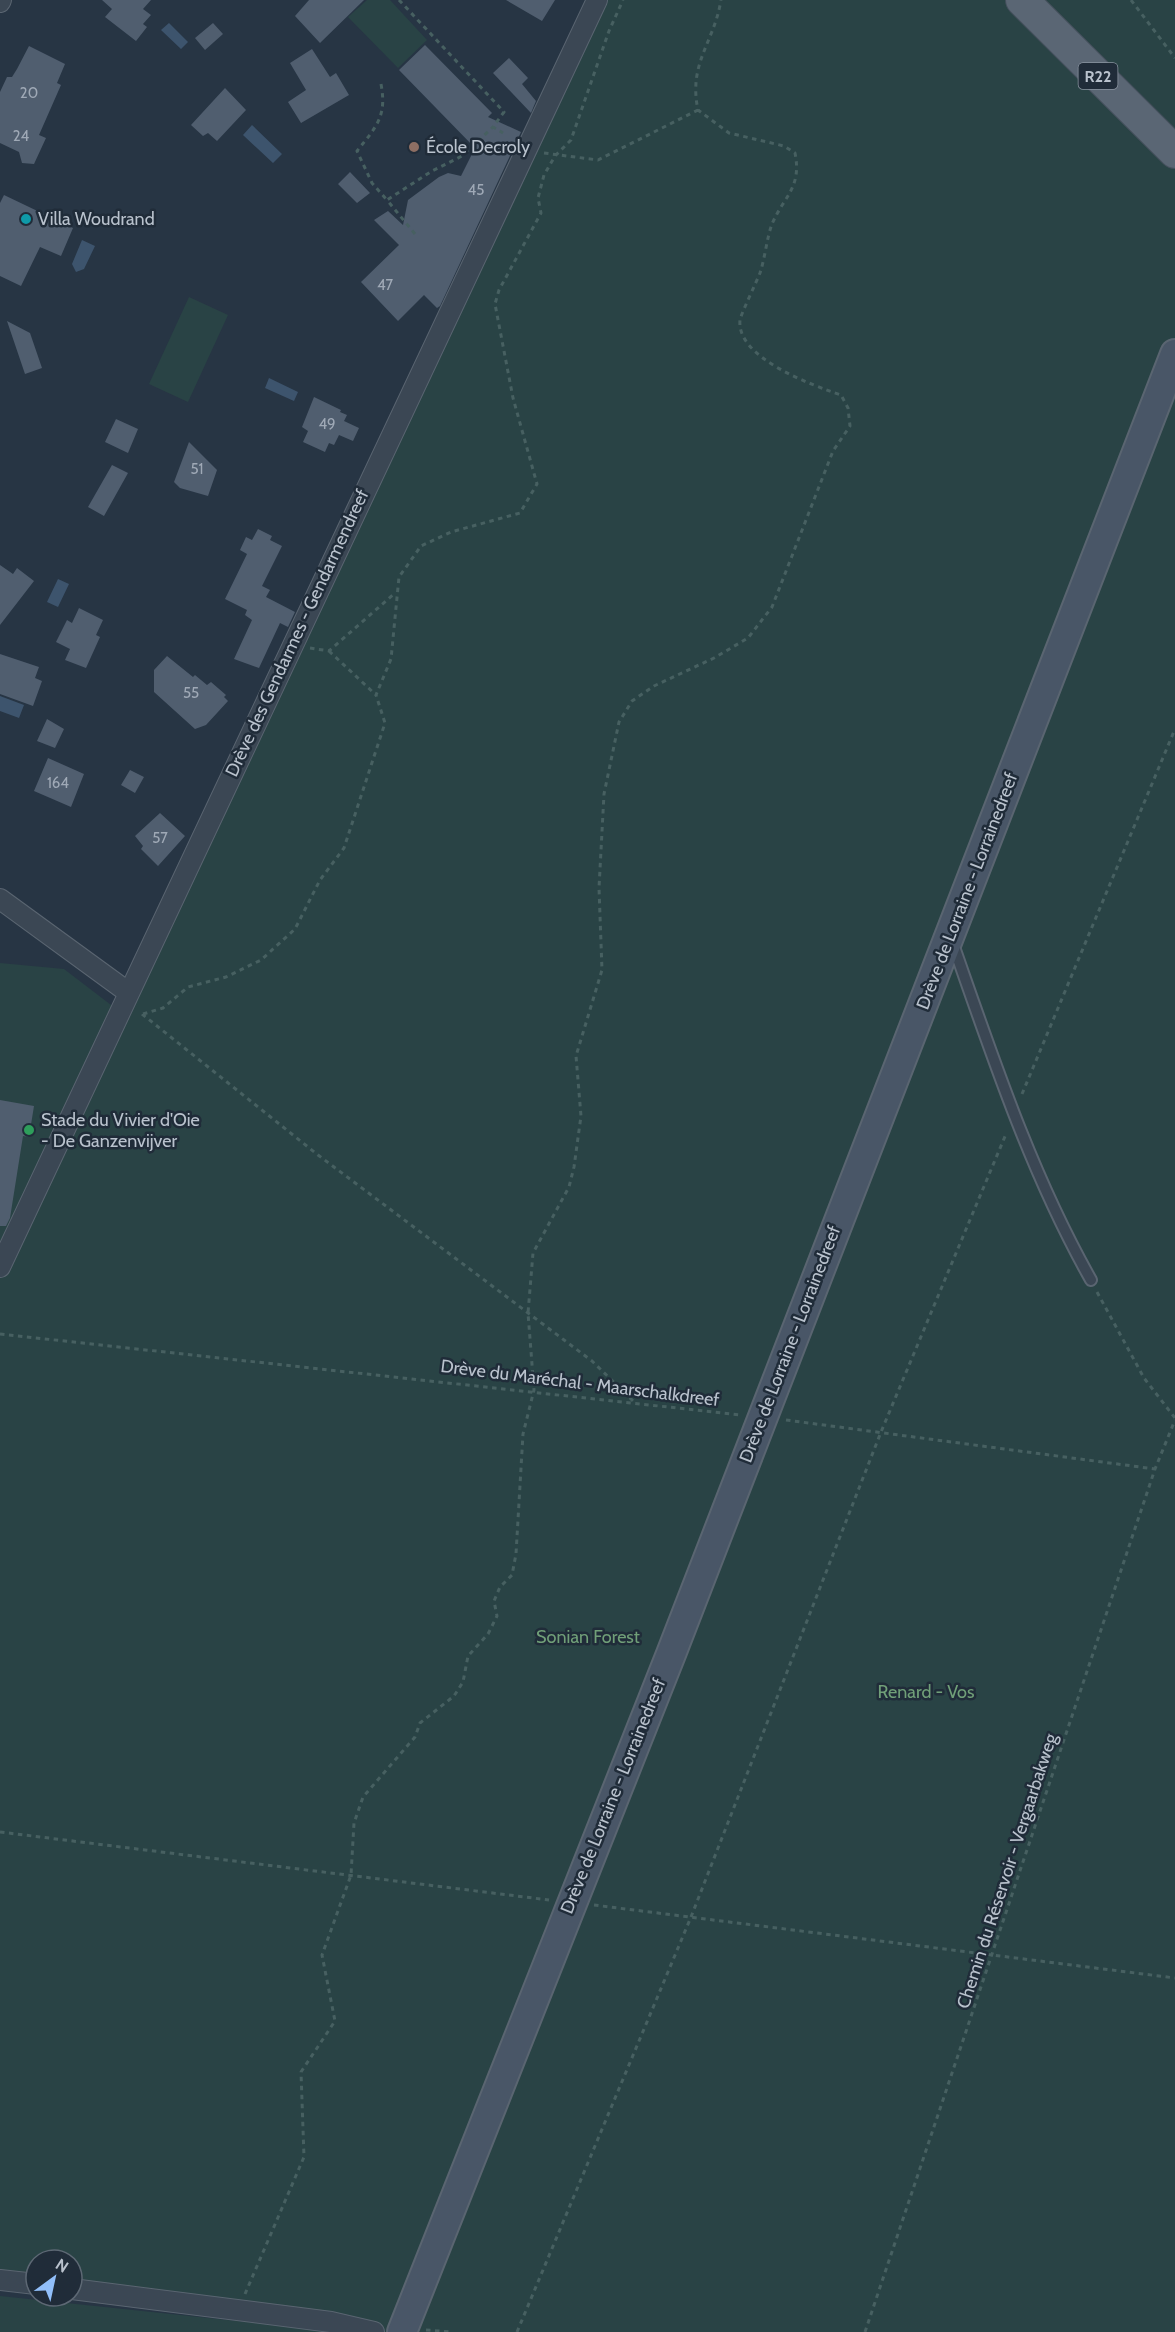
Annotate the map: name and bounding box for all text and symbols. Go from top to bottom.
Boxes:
road number: R22 [1078,63,1118,89]
house number: 20 [20,84,38,102]
house number: 24 [13,127,30,145]
place label: École Decroly [426,136,530,158]
marker: École Decroly [407,140,421,154]
house number: 45 [468,181,484,199]
place label: Villa Woudrand [38,208,155,230]
marker: Villa Woudrand [19,212,33,226]
house number: 47 [377,276,394,294]
house number: 49 [318,415,336,433]
house number: 51 [190,460,204,478]
street label: Drève des Gendarmes - Gendarmendreef [221,486,373,780]
house number: 55 [183,684,199,702]
street label: Drève de Lorraine - Lorrainedreef [912,769,1022,1012]
house number: 164 [47,774,69,792]
house number: 57 [152,829,168,847]
place label: Stade du Vivier d'Oie - De Ganzenvijver [41,1109,200,1152]
marker: Stade du Vivier d'Oie - De Ganzenvijver [22,1123,36,1137]
street label: Drève de Lorraine - Lorrainedreef [735,1222,845,1465]
street label: Drève du Maréchal - Maarschalkdreef [439,1355,721,1411]
park label: Sonian Forest [536,1626,640,1648]
street label: Drève de Lorraine - Lorrainedreef [556,1675,670,1917]
park label: Renard - Vos [878,1681,974,1703]
street label: Chemin du Réservoir - Vergaarbakweg [952,1730,1062,2011]
north arrow [24,2248,84,2308]
text: N [52,2255,72,2277]

